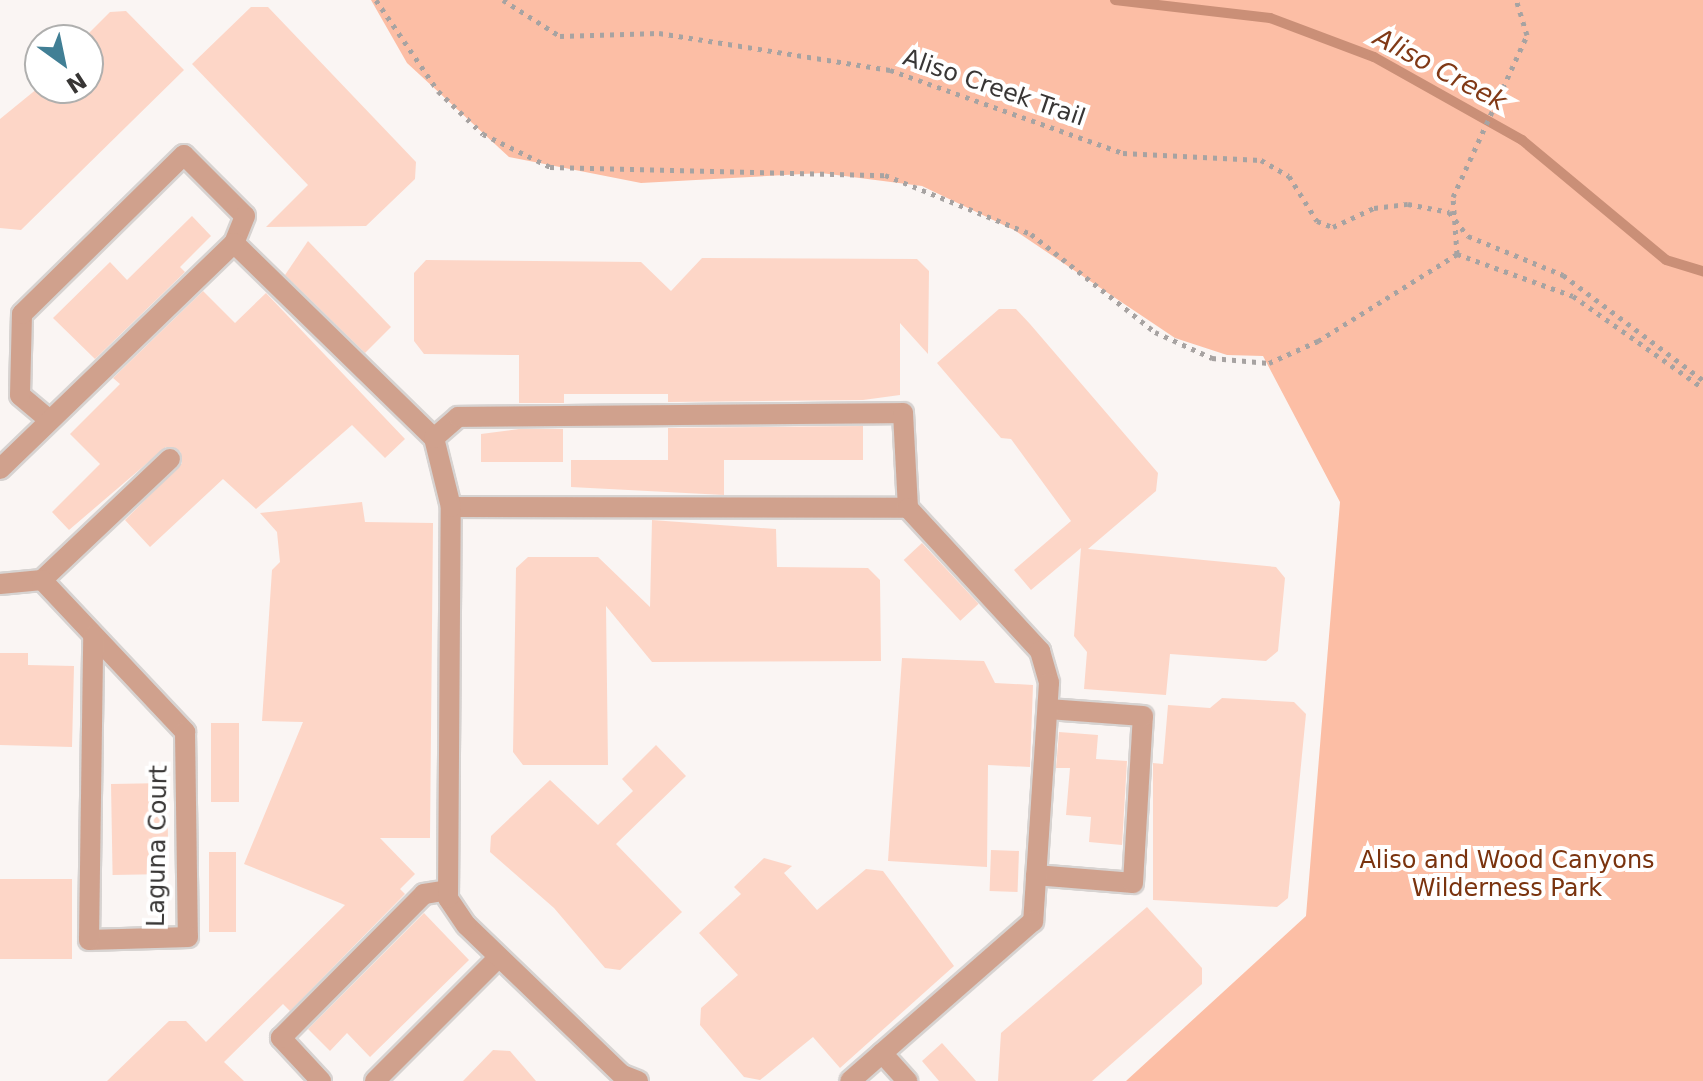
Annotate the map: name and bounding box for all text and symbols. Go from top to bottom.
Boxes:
water label: Aliso Creek [1368,22,1512,118]
north arrow [24,24,104,104]
street label: Aliso Creek Trail [899,43,1089,133]
text: N [62,67,91,98]
street label: Laguna Court [142,765,174,927]
park label: Aliso and Wood Canyons Wilderness Park [1359,847,1655,903]

